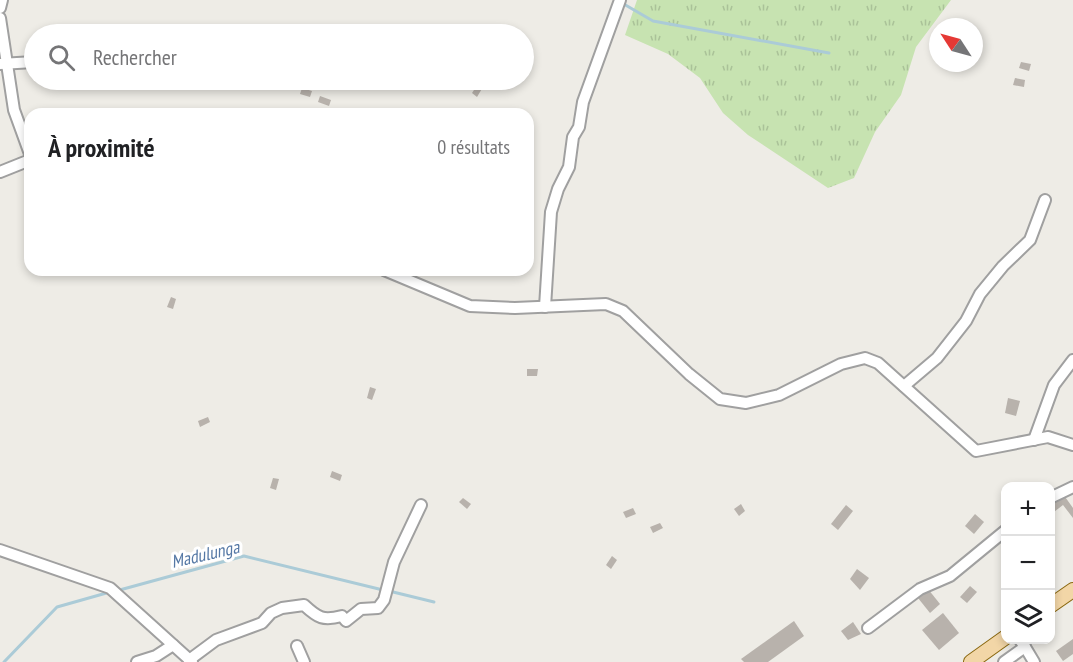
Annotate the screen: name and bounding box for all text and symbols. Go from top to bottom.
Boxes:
north arrow [929,18,983,72]
search box [24,24,534,90]
icon: search [45,41,78,74]
text: Rechercher [93,43,177,71]
text: À proximité [48,131,155,164]
text: 0 résultats [437,134,510,160]
map controls [1001,482,1055,644]
button: + [1001,482,1055,536]
water label: Madulunga [169,535,242,573]
button: − [1001,536,1055,590]
button: layers [1001,590,1055,644]

